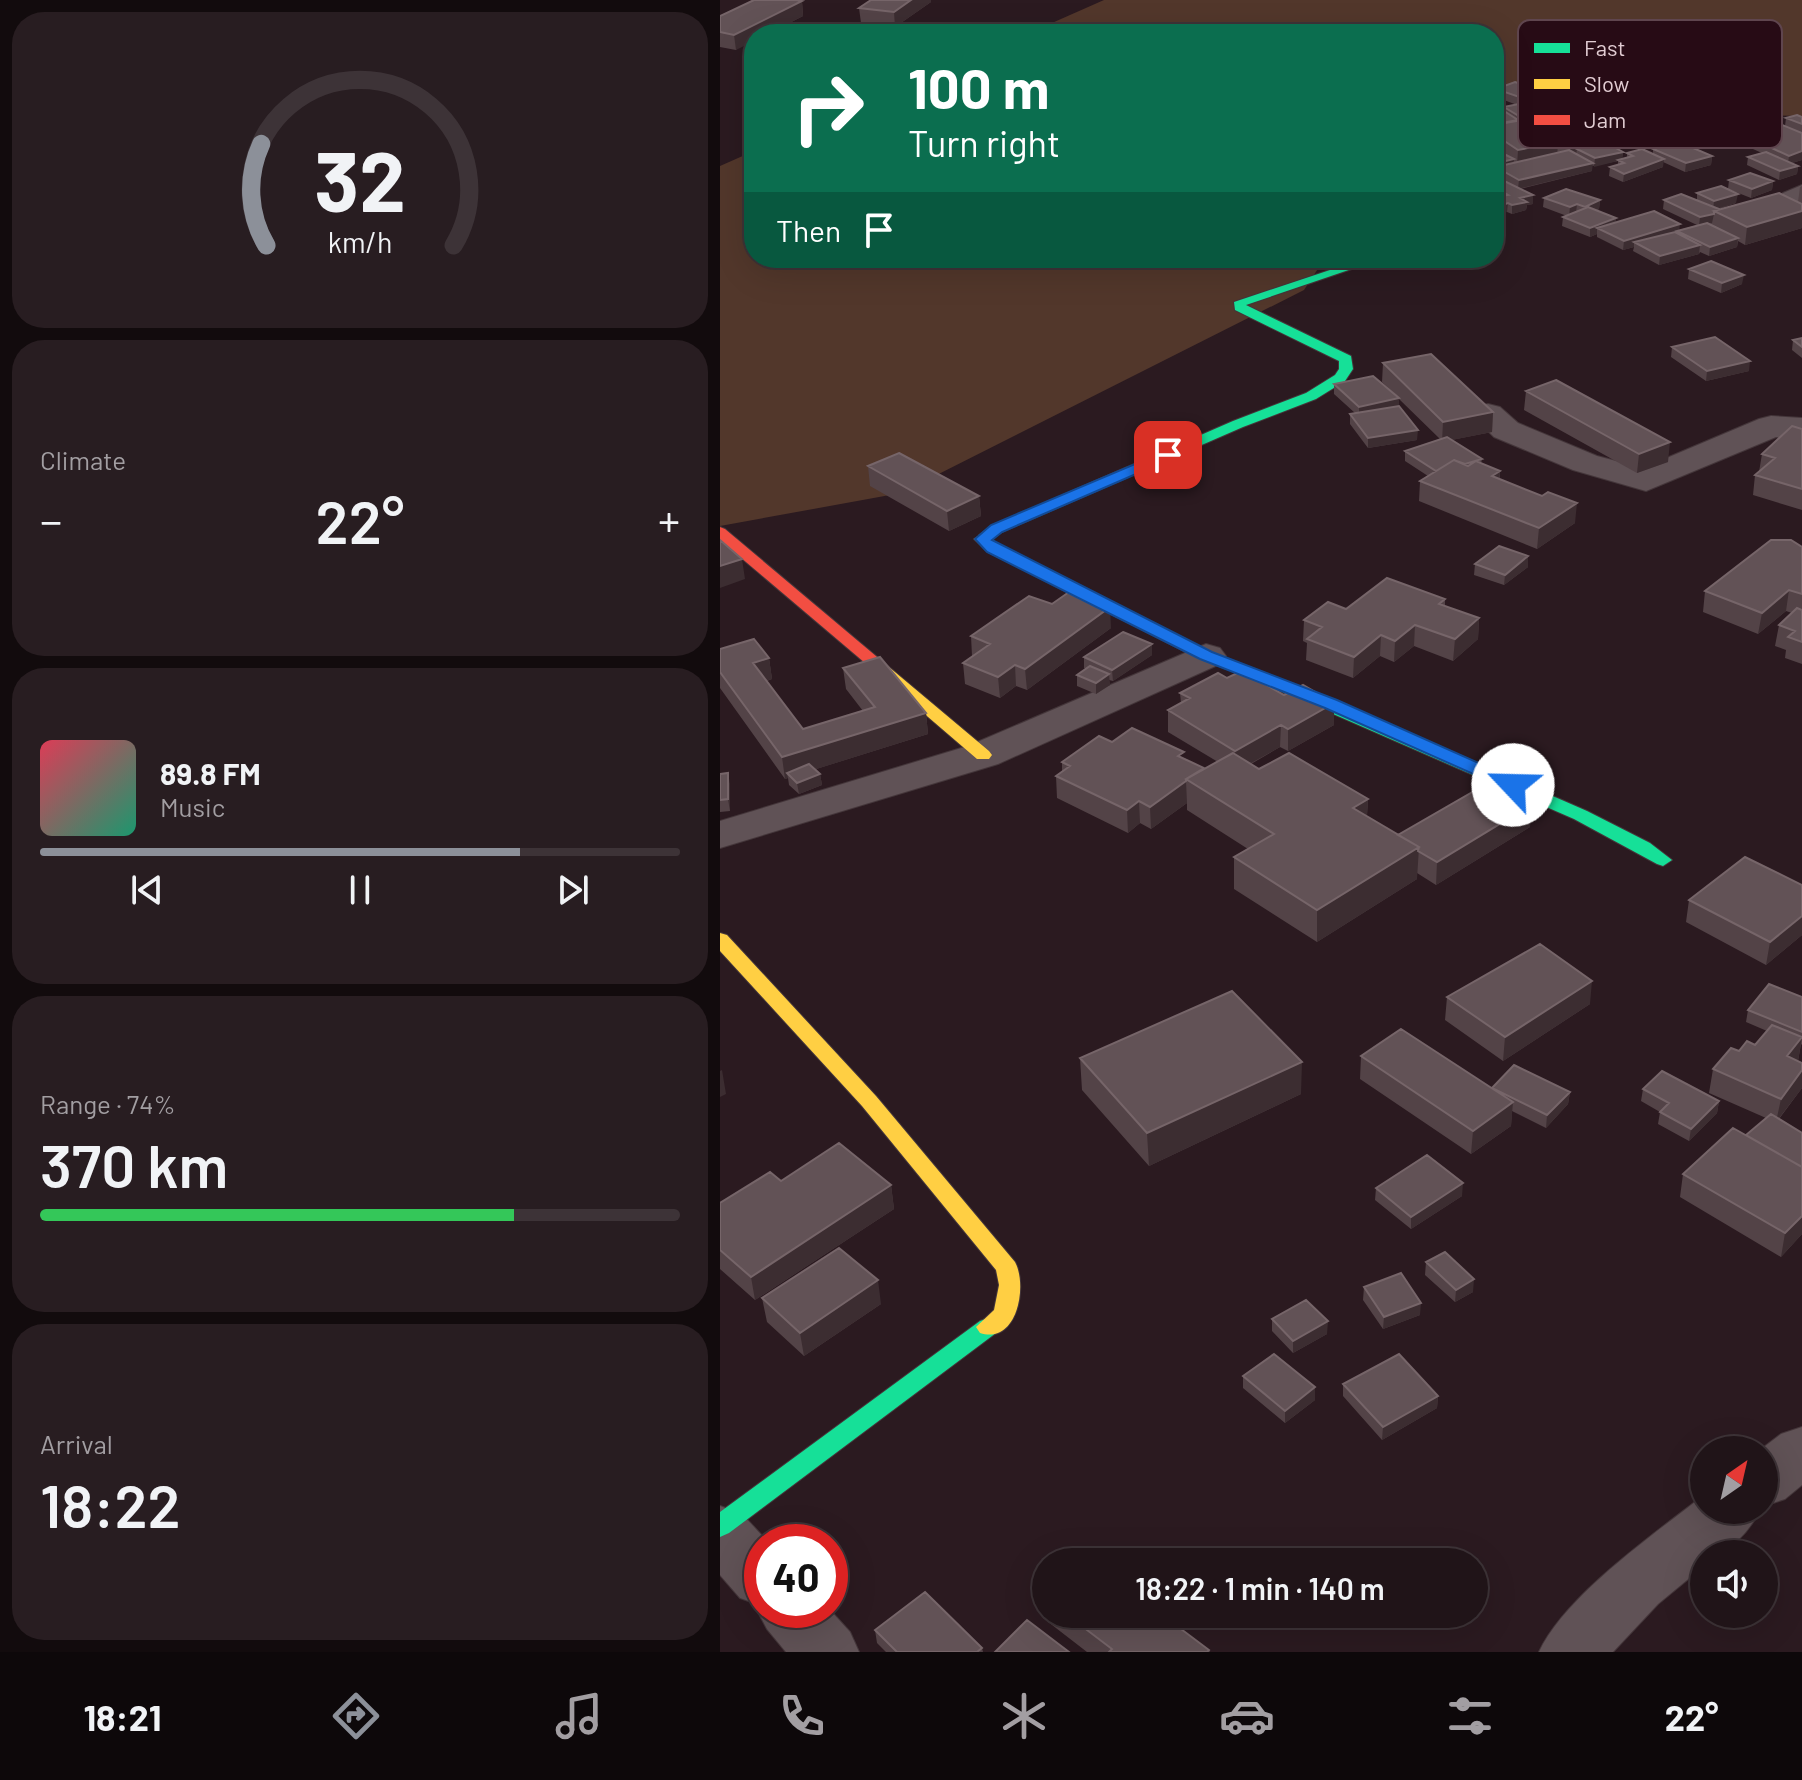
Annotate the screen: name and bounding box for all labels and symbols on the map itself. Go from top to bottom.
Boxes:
legend [1518,20,1782,148]
text: Fast [1584,34,1626,60]
text: Slow [1584,70,1629,96]
text: Jam [1584,106,1626,132]
pin [1134,421,1202,489]
position arrow [1471,743,1555,827]
north arrow [1690,1436,1778,1524]
speed limit sign: 40 [744,1524,848,1628]

